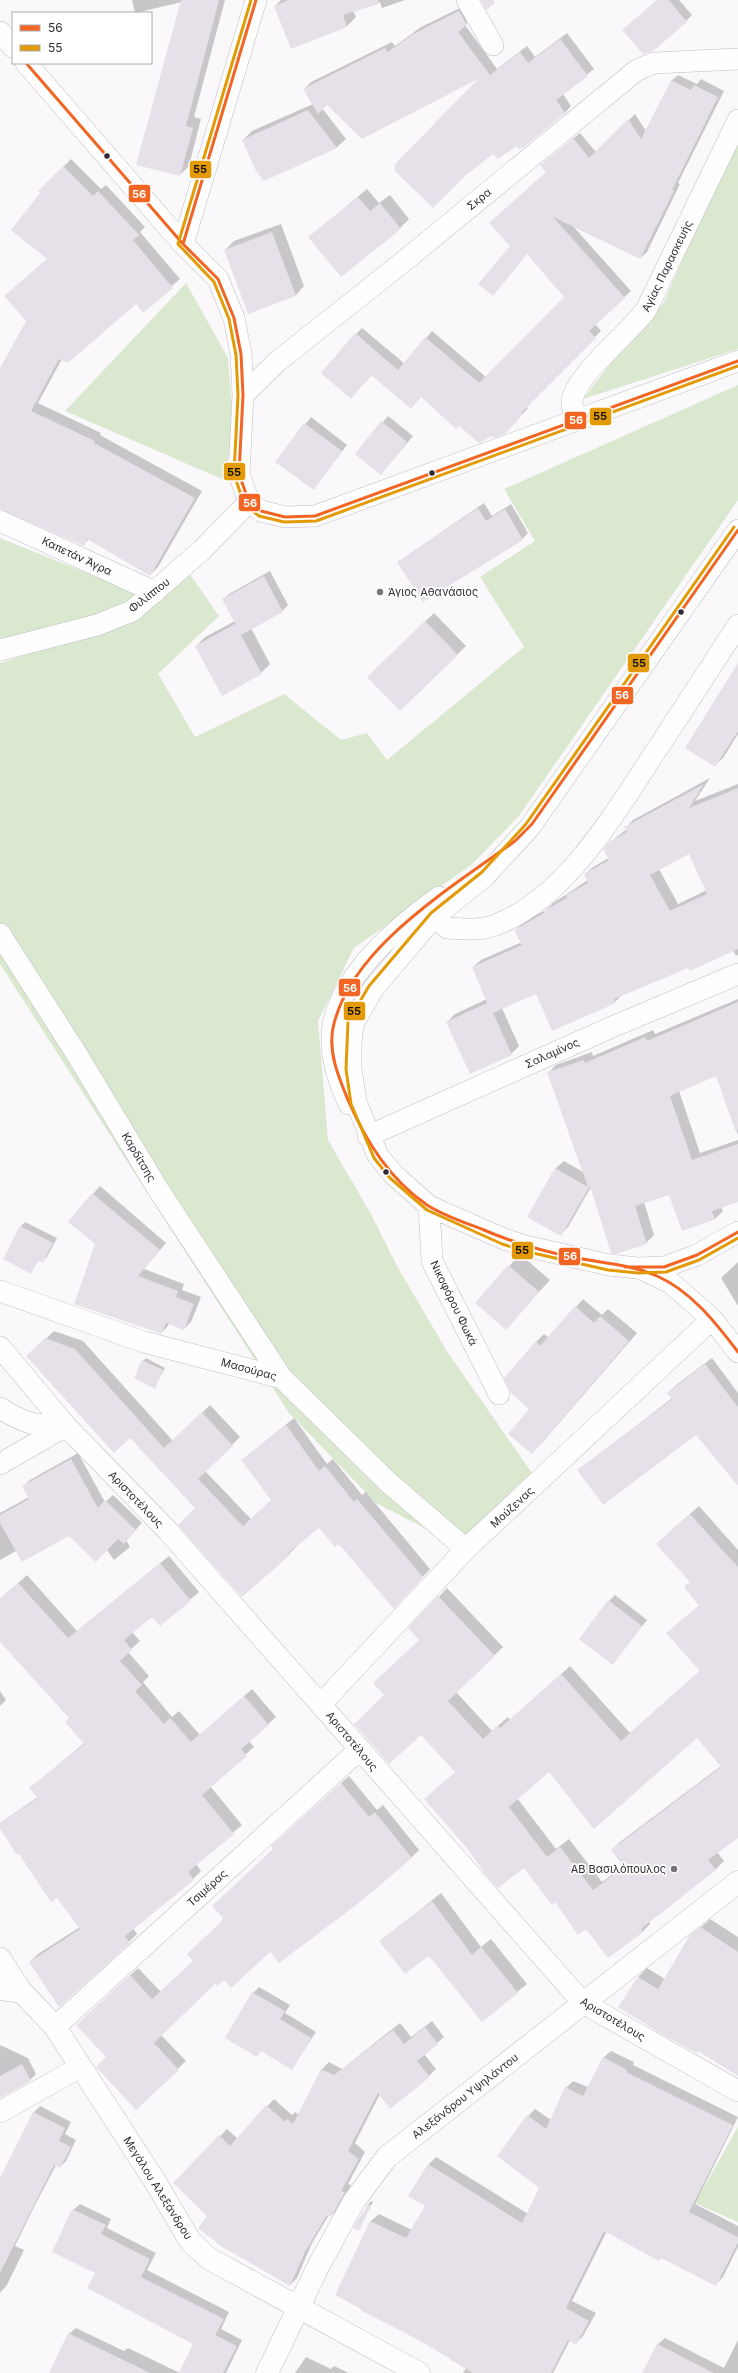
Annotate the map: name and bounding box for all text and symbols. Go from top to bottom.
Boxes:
legend [12,12,152,64]
text: 56 [48,20,63,35]
text: 55 [48,40,63,55]
unlabelled marker [102,151,112,161]
line badge: 55 [189,160,212,179]
text: 55 [193,162,207,176]
line badge: 56 [128,184,151,203]
street label: Σκρα [464,185,494,213]
text: 56 [132,187,146,201]
street label: Αγίας Παρασκευής [639,218,695,314]
line badge: 55 [589,407,612,426]
text: 55 [593,409,607,423]
line badge: 56 [564,411,587,430]
text: 56 [569,413,583,427]
line badge: 55 [223,462,246,481]
text: 55 [227,465,241,479]
unlabelled marker [427,468,437,478]
line badge: 56 [238,493,261,512]
text: 56 [243,496,257,510]
street label: Καπετάν Άγρα [40,534,114,578]
street label: Φιλίππου [125,574,173,616]
place label: Άγιος Αθανάσιος [388,585,478,599]
marker: Άγιος Αθανάσιος [375,587,385,597]
unlabelled marker [676,607,686,617]
line badge: 55 [627,653,650,673]
text: 55 [632,656,646,670]
line badge: 56 [611,686,634,705]
text: 56 [615,688,629,702]
line badge: 56 [338,978,361,997]
text: 56 [343,981,357,995]
line badge: 55 [343,1001,366,1021]
text: 55 [347,1004,361,1018]
street label: Σαλαμίνος [523,1035,581,1071]
street label: Καρδίτσης [119,1130,159,1184]
unlabelled marker [381,1167,391,1177]
line badge: 55 [511,1241,534,1260]
text: 55 [515,1243,529,1257]
line badge: 56 [558,1247,581,1266]
text: 56 [563,1249,577,1263]
street label: Νικοφόρου Φωκά [427,1258,481,1348]
street label: Μασούρας [220,1355,278,1383]
street label: Αριστοτέλους [105,1468,167,1530]
street label: Μούζενας [487,1483,537,1531]
street label: Αριστοτέλους [323,1708,381,1774]
place label: ΑΒ Βασιλόπουλος [571,1862,666,1876]
marker: ΑΒ Βασιλόπουλος [669,1864,679,1874]
street label: Τσιμέρας [184,1866,230,1910]
street label: Αριστοτέλους [578,1994,648,2044]
street label: Αλεξάνδρου Υψηλάντου [409,2050,521,2142]
street label: Μεγάλου Αλεξάνδρου [121,2134,195,2242]

